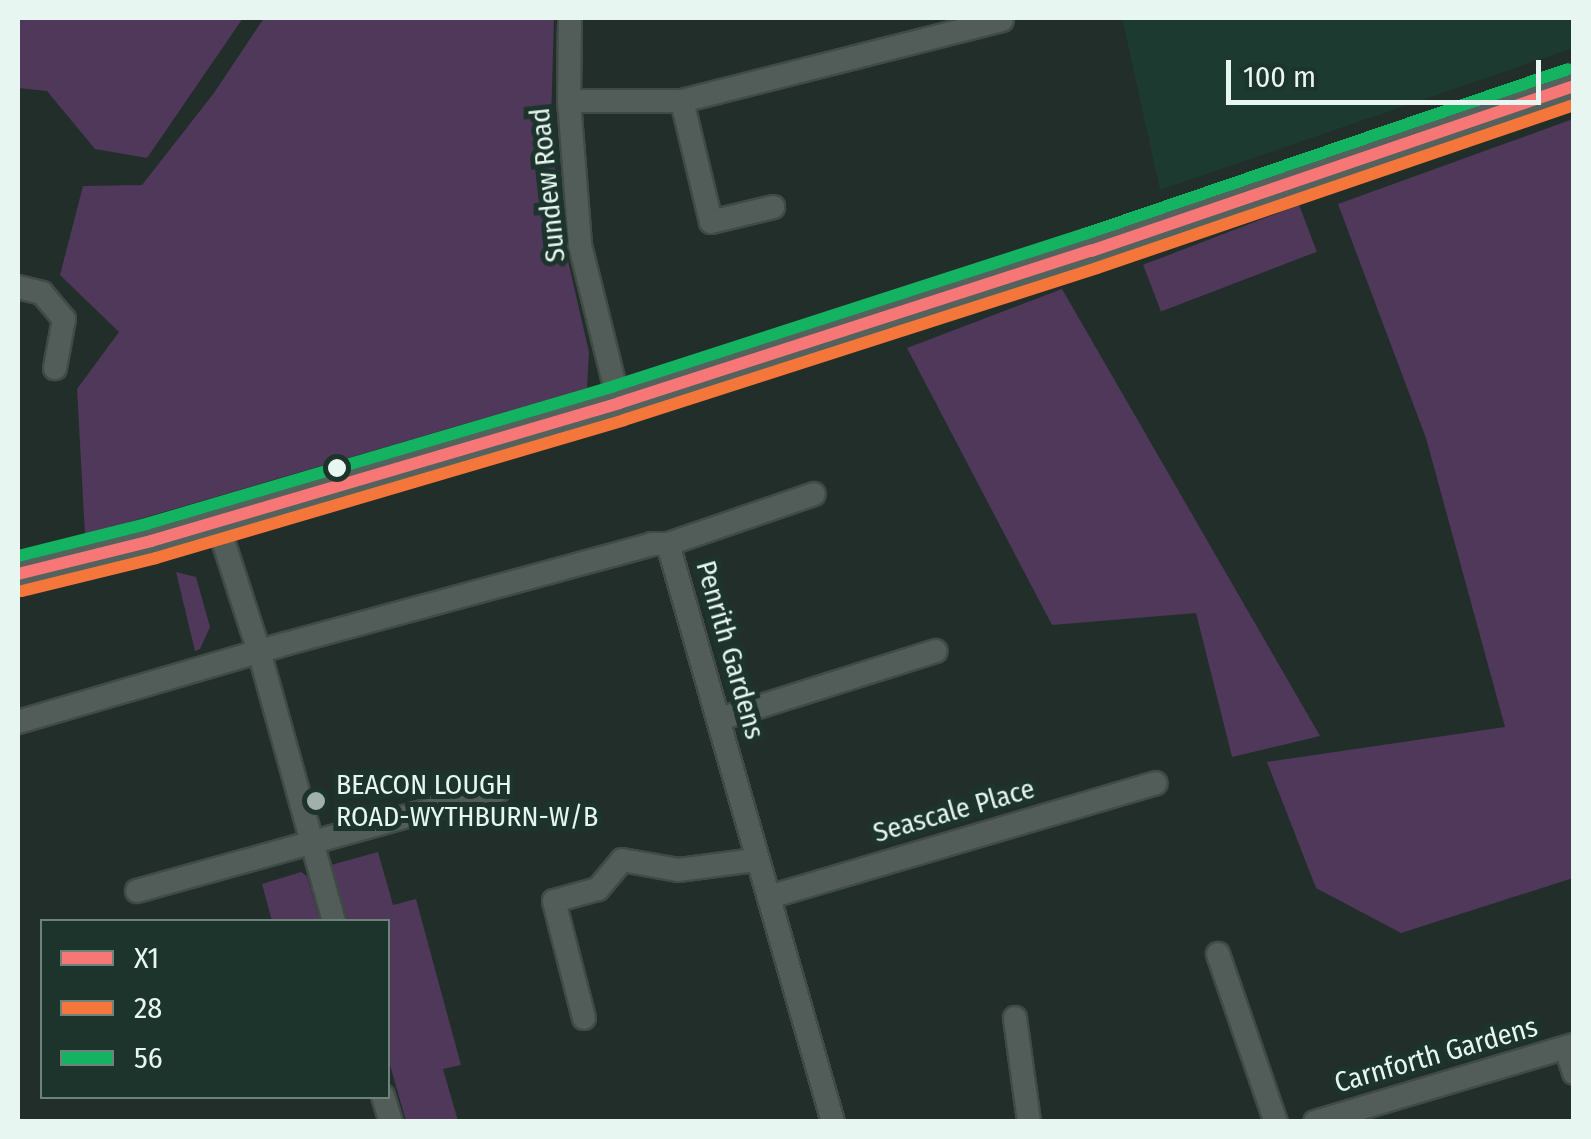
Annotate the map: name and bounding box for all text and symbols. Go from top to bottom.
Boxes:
scale bar [1231,40,1546,102]
text: 100 m [1243,59,1316,95]
street label: Sundew Road [523,106,573,264]
unlabelled marker [327,458,347,478]
street label: Penrith Gardens [688,557,772,743]
place label: BEACON LOUGH ROAD-WYTHBURN-W/B [336,768,598,834]
street label: Seascale Place [869,772,1039,850]
marker: BEACON LOUGH ROAD-WYTHBURN-W/B [305,790,327,812]
legend [40,919,390,1099]
text: X1 [134,940,159,976]
text: 28 [134,990,162,1026]
street label: Carnforth Gardens [1331,1010,1541,1100]
text: 56 [134,1040,163,1076]

